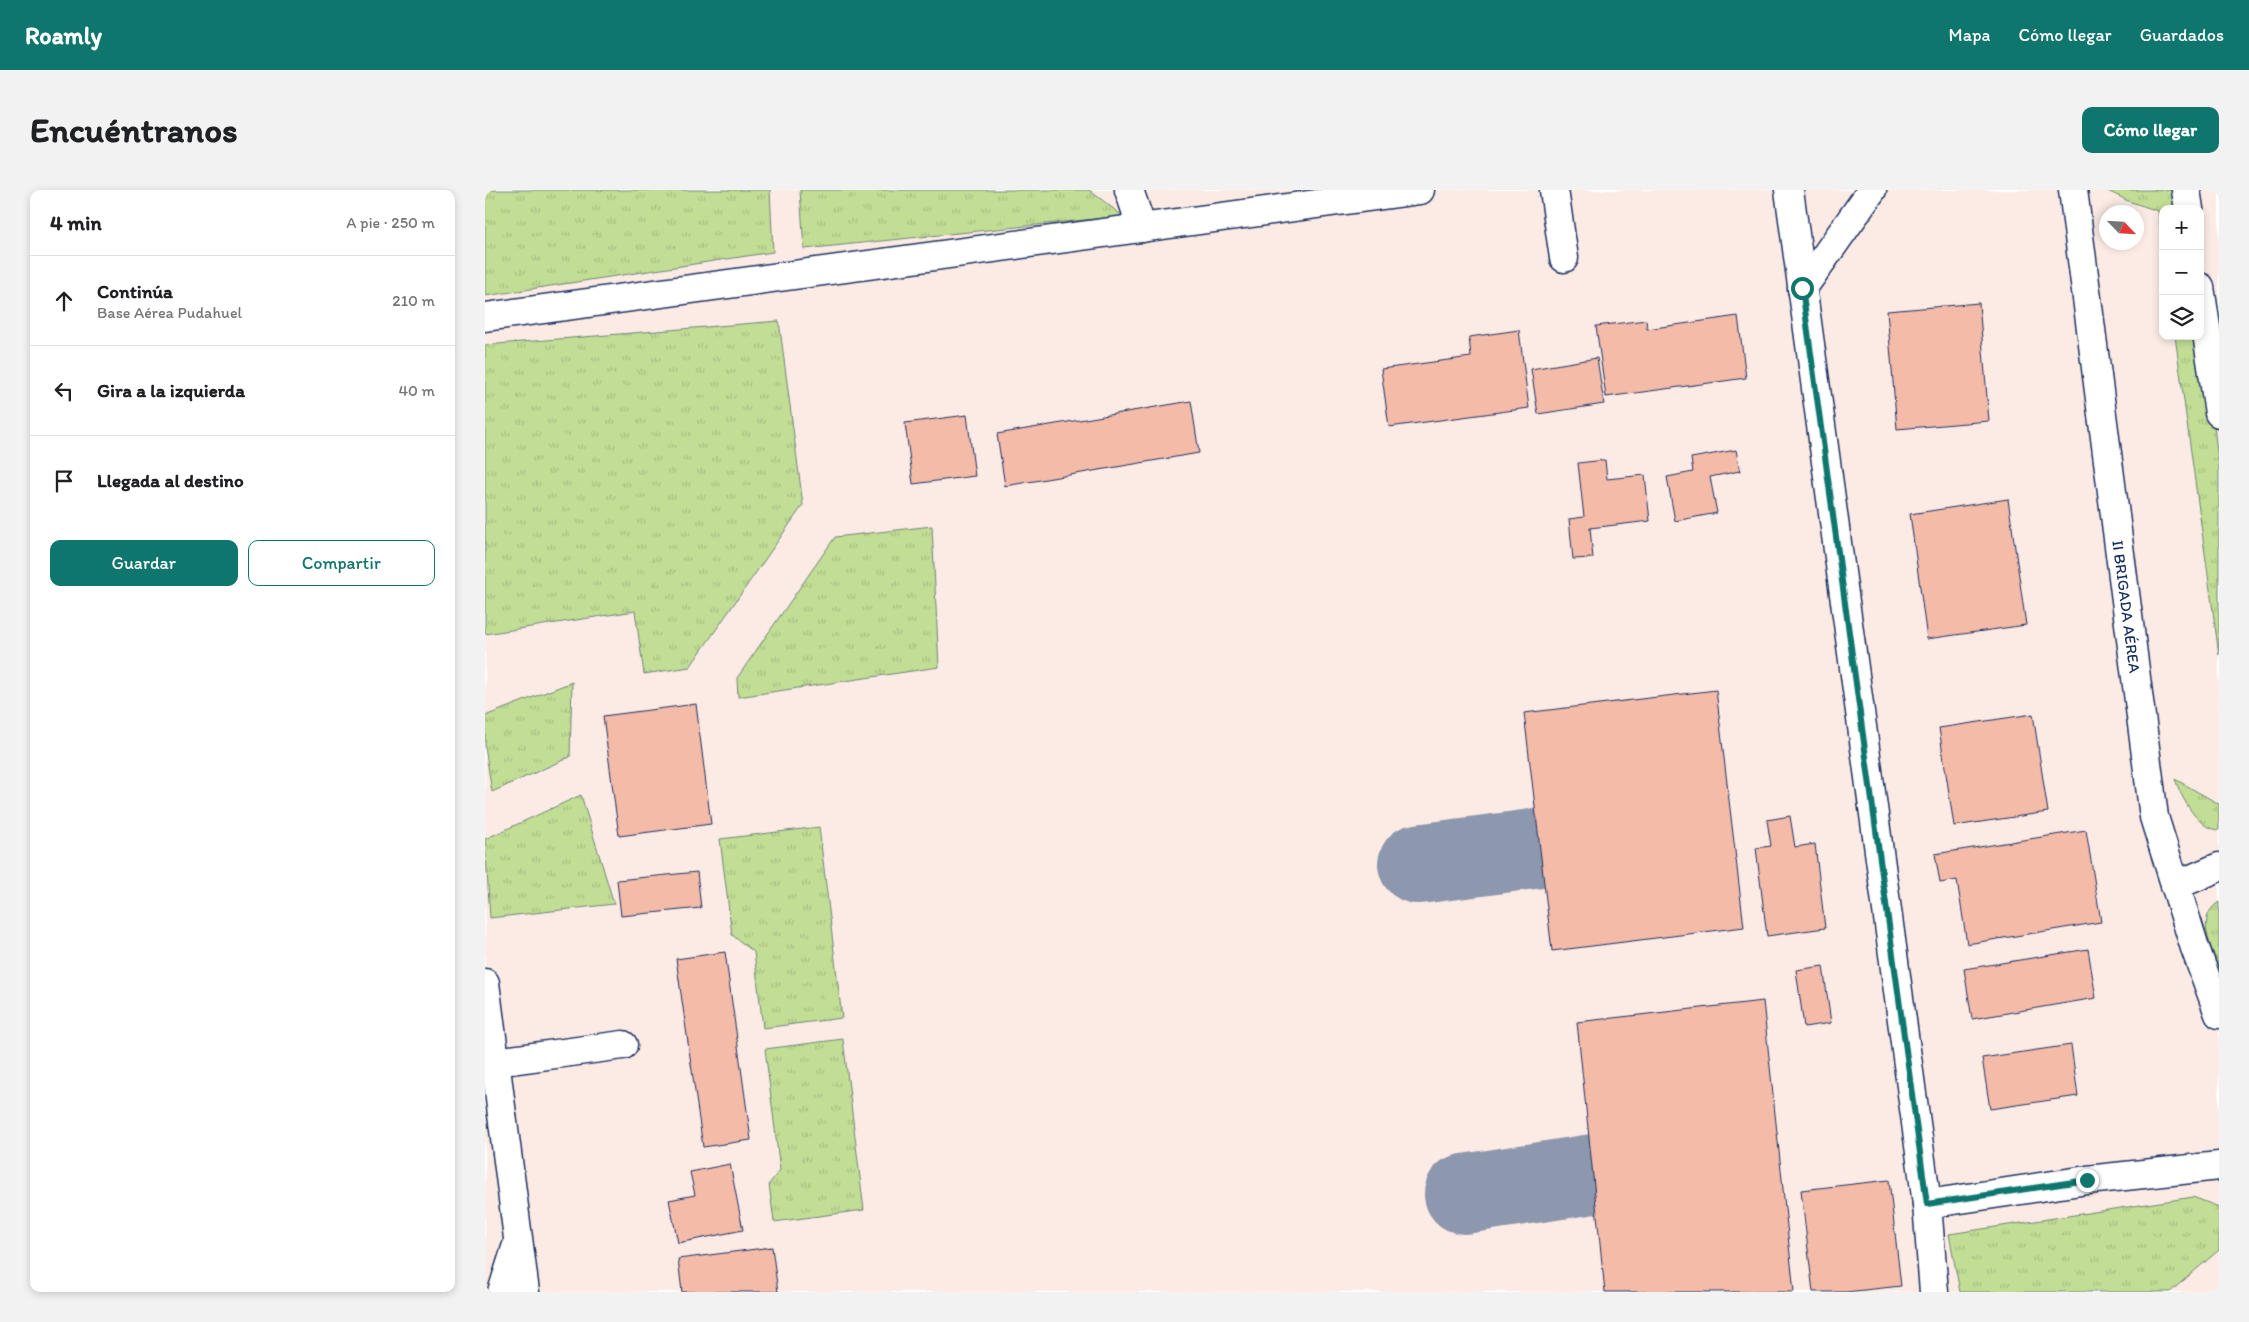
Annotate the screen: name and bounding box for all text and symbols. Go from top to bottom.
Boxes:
text: Roamly [25,21,102,50]
text: Mapa [1949,24,1990,46]
text: Cómo llegar [2018,24,2112,46]
text: Guardados [2140,24,2224,46]
button: Cómo llegar [2082,107,2219,153]
text: Encuéntranos [30,109,238,151]
north arrow [2099,205,2144,250]
map controls [2159,205,2204,340]
button: + [2159,205,2204,250]
text: 4 min [50,210,102,235]
text: A pie · 250 m [346,213,435,232]
button: − [2159,250,2204,295]
route start [1791,277,1814,300]
text: Continúa [97,280,173,303]
icon: ahead [50,287,78,315]
text: 210 m [392,291,435,310]
button: layers [2159,295,2204,340]
text: Base Aérea Pudahuel [97,303,242,322]
icon: left [50,377,78,405]
text: Gira a la izquierda [97,379,245,402]
text: 40 m [398,381,435,400]
icon: arrive [50,467,78,495]
text: Llegada al destino [97,469,244,492]
street label: II BRIGADA AÉREA [2109,539,2145,674]
button: Guardar [50,540,238,586]
button: Compartir [248,540,435,586]
route end [2076,1169,2099,1192]

